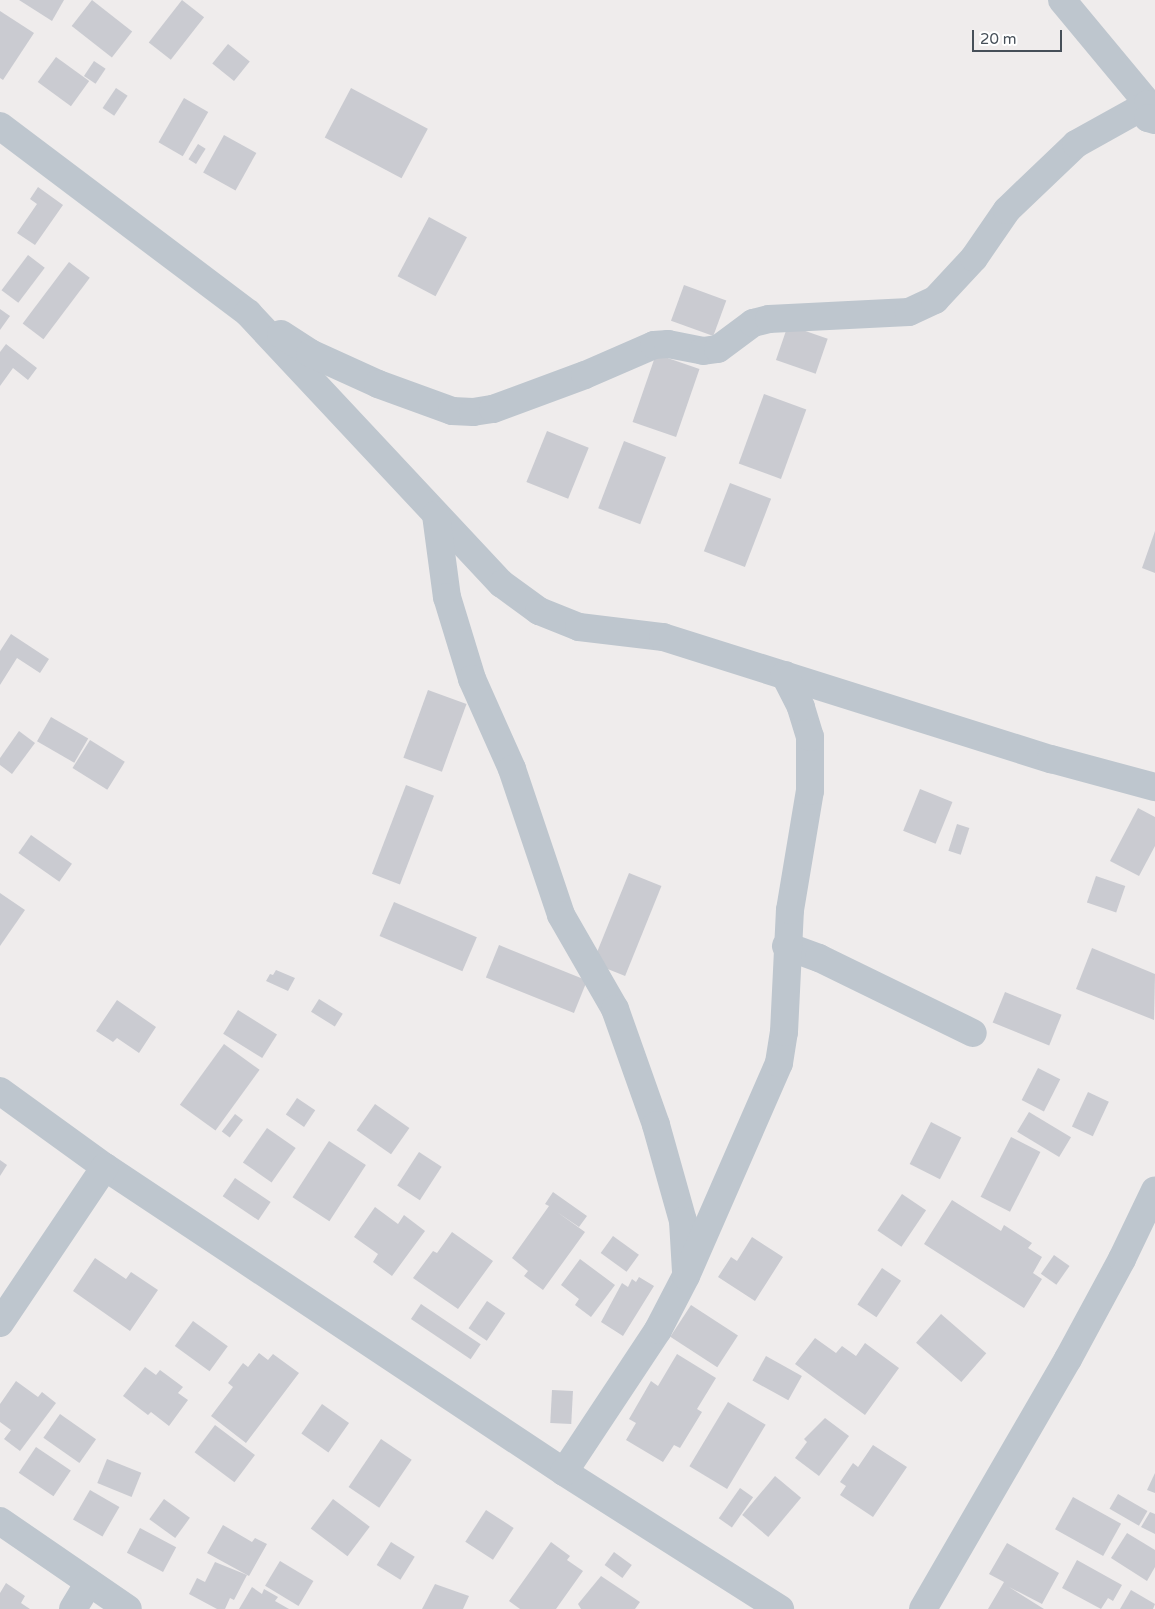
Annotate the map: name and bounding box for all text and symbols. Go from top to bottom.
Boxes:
scale bar [975,20,1065,52]
text: 20 m [980,30,1017,48]

